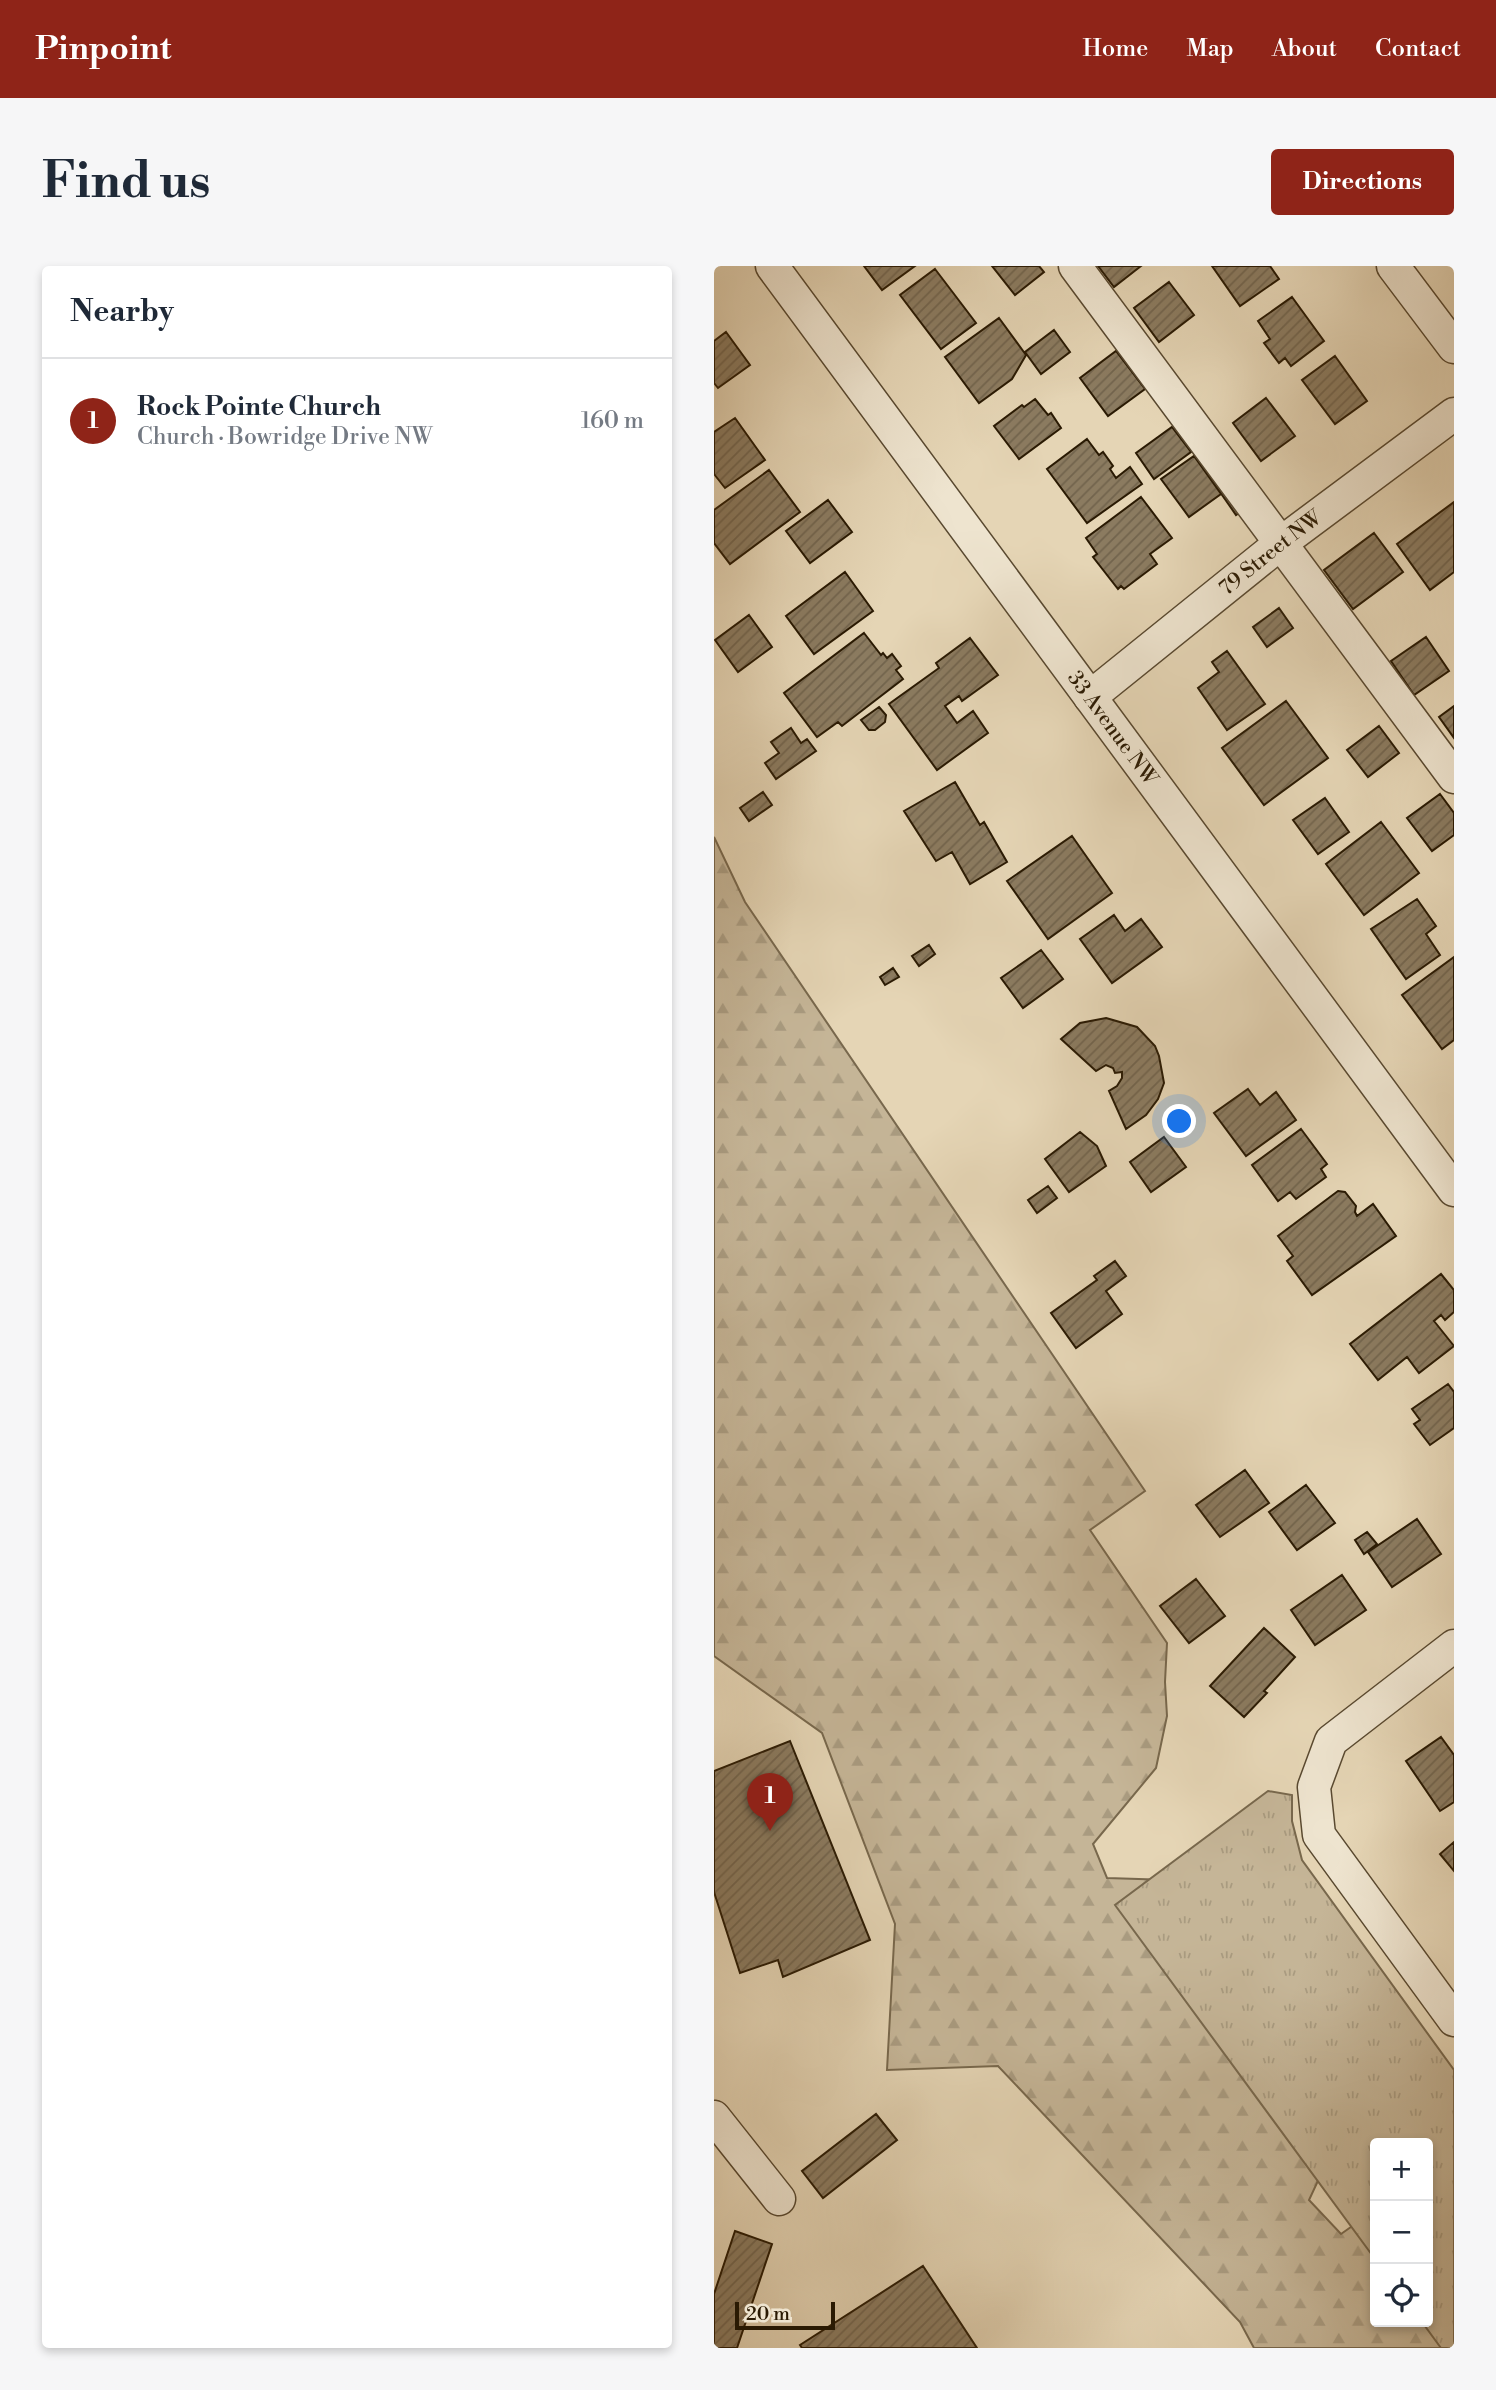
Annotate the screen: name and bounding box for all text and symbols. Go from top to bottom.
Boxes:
text: Pinpoint [35,29,172,70]
text: Home [1083,34,1148,64]
text: Map [1186,34,1234,64]
text: About [1272,34,1337,64]
text: Contact [1375,34,1461,64]
button: Directions [1271,149,1454,215]
text: Find us [42,152,211,213]
text: Nearby [70,293,174,331]
text: Rock Pointe Church [137,391,381,423]
text: 1 [87,407,99,435]
text: 160 m [581,407,644,435]
text: Church · Bowridge Drive NW [137,423,433,451]
street label: 79 Street NW [1214,505,1328,602]
street label: 33 Avenue NW [1061,666,1163,792]
your location [1162,1104,1196,1138]
pin: 1 [747,1773,793,1831]
map controls [1370,2138,1433,2327]
button: + [1370,2138,1433,2201]
button: − [1370,2201,1433,2264]
button: locate [1370,2264,1433,2327]
scale bar [735,2299,835,2331]
text: 20 m [746,2302,790,2326]

